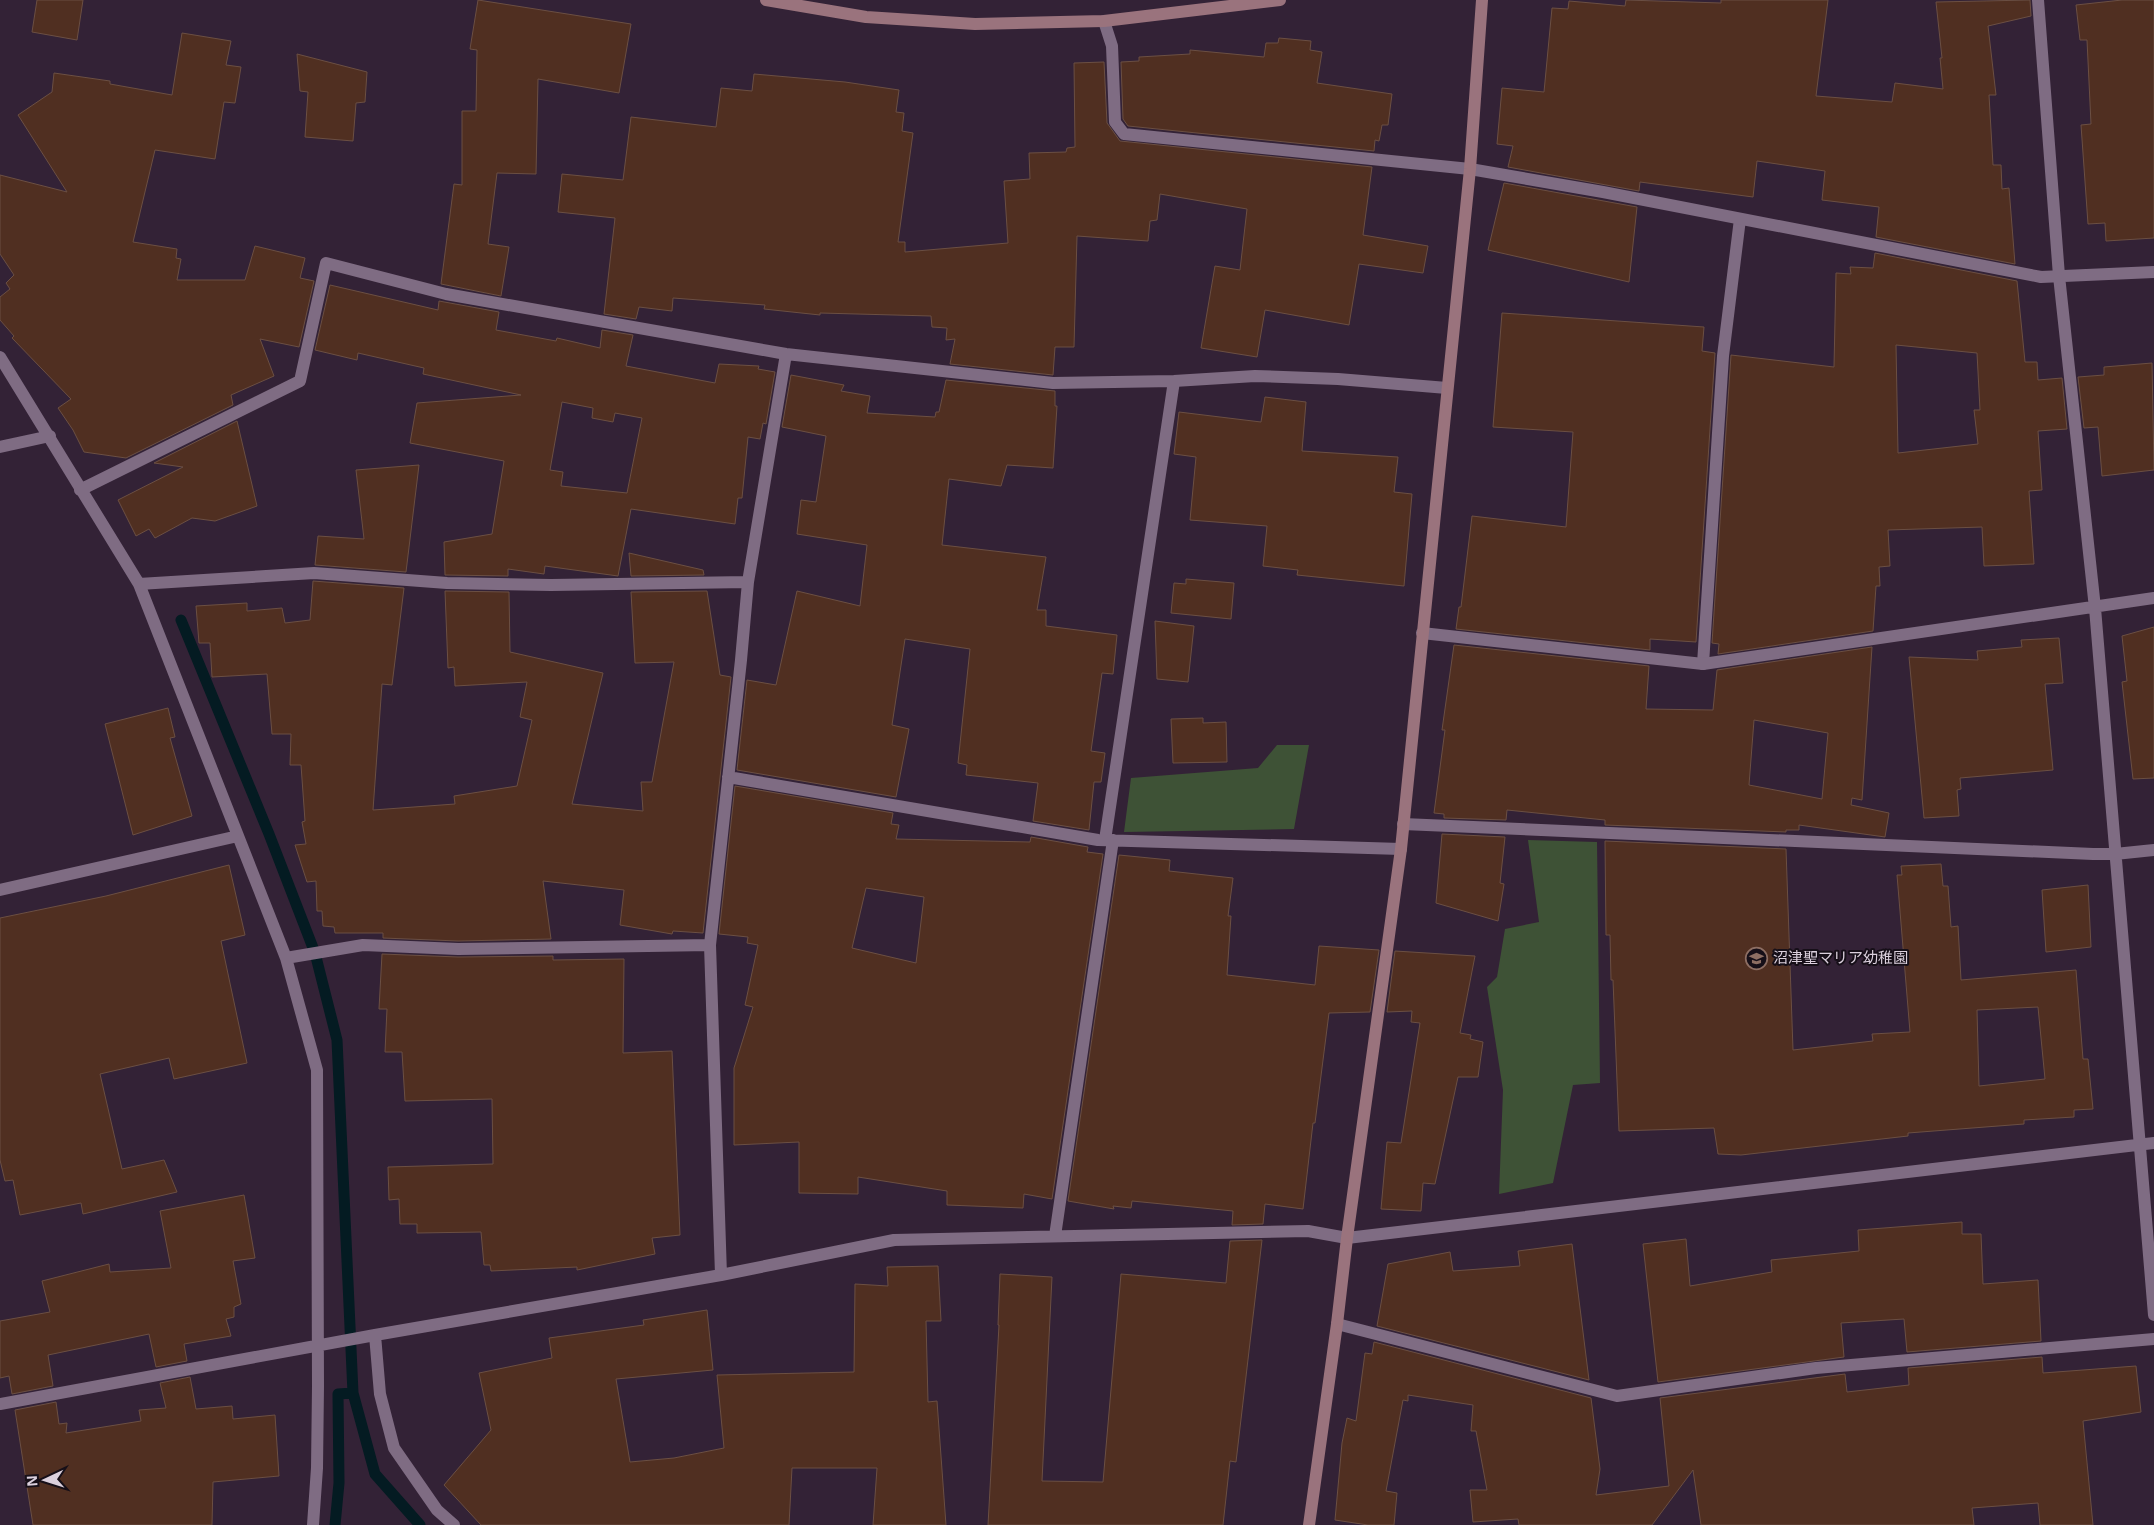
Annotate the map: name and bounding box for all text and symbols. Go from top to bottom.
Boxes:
school or university icon: 沼津聖マリア幼稚園 [1745,946,1769,970]
place label: 沼津聖マリア幼稚園 [1773,947,1908,967]
north arrow [20,1455,70,1505]
text: N [22,1475,41,1487]

